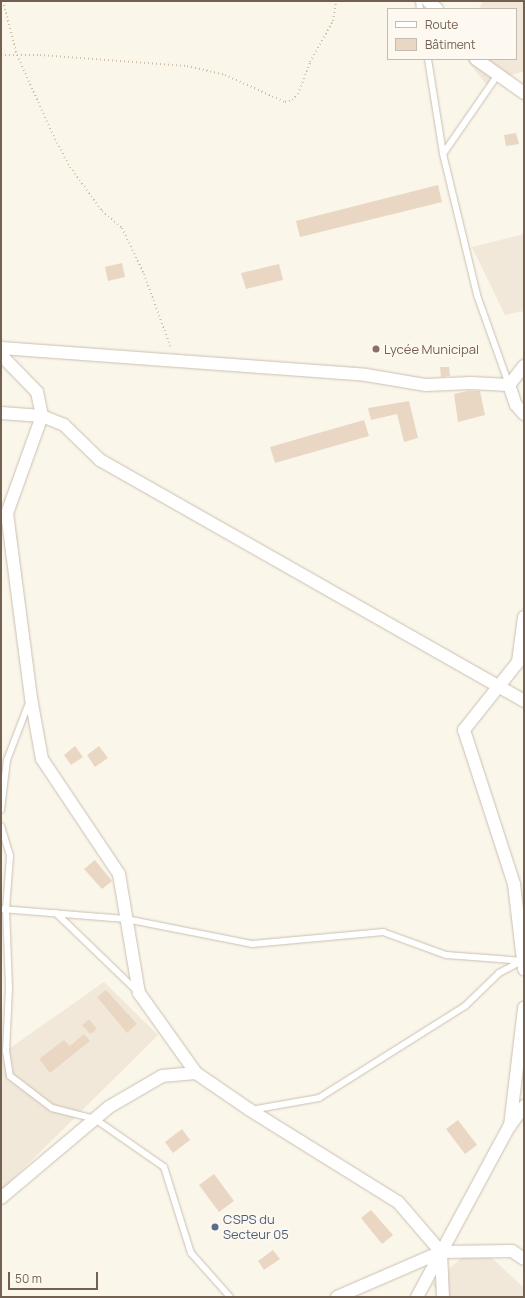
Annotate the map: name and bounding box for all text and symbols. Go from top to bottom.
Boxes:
legend [387,8,517,60]
text: Route [425,16,458,33]
text: Bâtiment [425,36,476,53]
place label: Lycée Municipal [384,341,479,357]
marker: Lycée Municipal [371,344,381,354]
place label: CSPS du Secteur 05 [223,1212,289,1243]
marker: CSPS du Secteur 05 [210,1222,220,1232]
scale bar [10,1264,100,1290]
text: 50 m [15,1270,42,1287]

